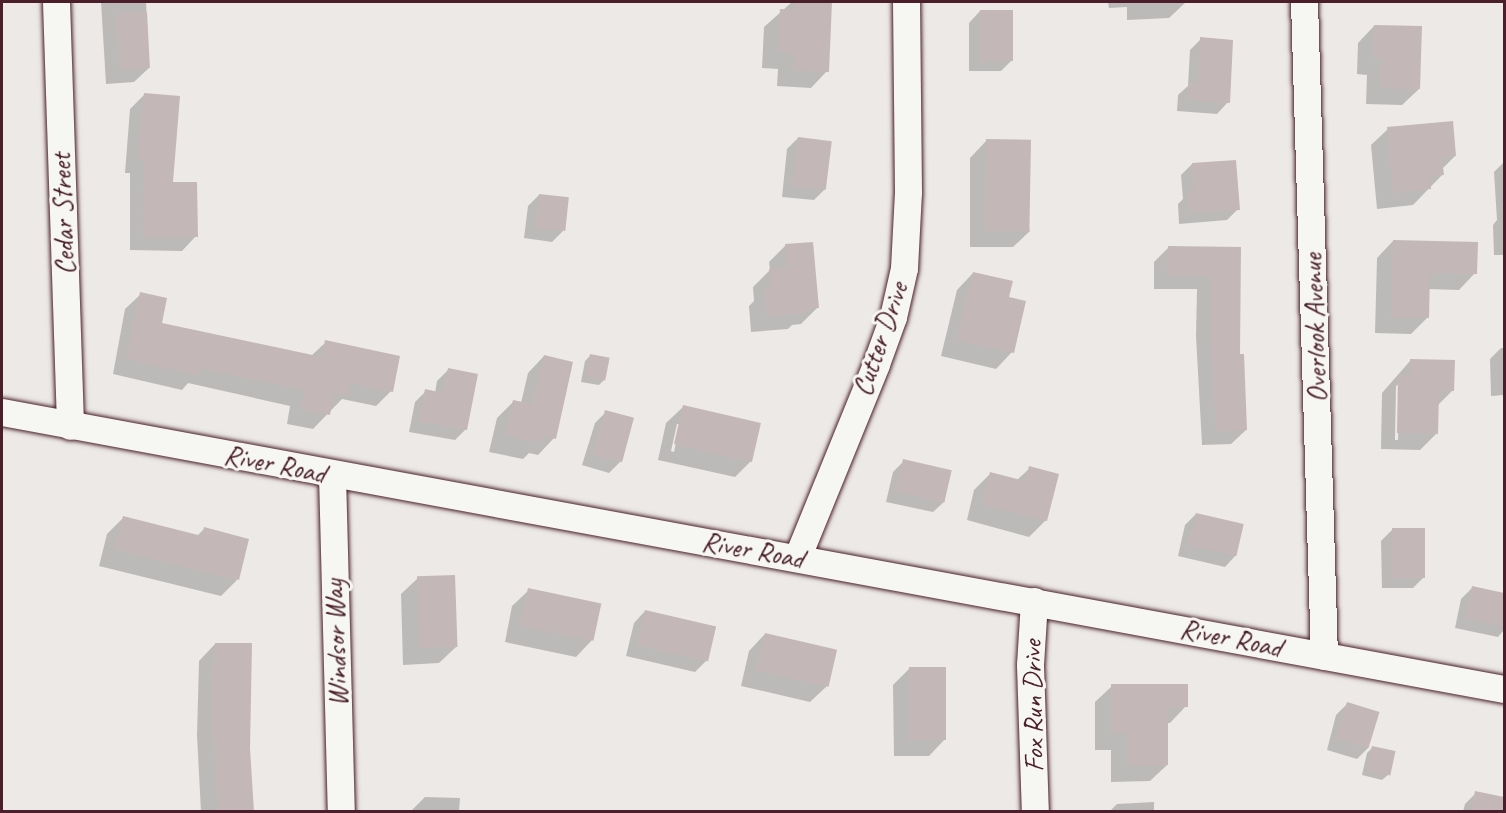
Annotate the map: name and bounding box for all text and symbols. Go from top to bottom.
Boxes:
street label: Cedar Street [44,152,82,276]
street label: Overlook Avenue [1296,253,1334,403]
street label: Cutter Drive [845,278,915,400]
street label: River Road [221,438,329,490]
street label: River Road [700,525,806,575]
street label: Windsor Way [317,579,355,707]
street label: River Road [1177,612,1285,664]
street label: Fox Run Drive [1015,639,1051,773]

